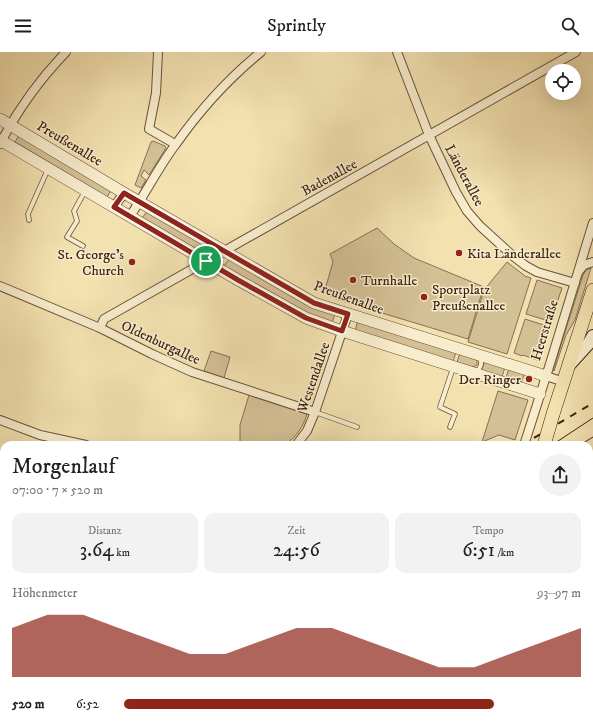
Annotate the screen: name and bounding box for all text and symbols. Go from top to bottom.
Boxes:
icon: menu [12,15,34,37]
text: Sprintly [267,15,326,37]
icon: search [559,15,581,37]
map controls [545,64,581,100]
button: locate [545,64,581,100]
street label: Preußenallee [33,117,106,171]
street label: Länderallee [440,142,488,210]
street label: Badenallee [299,155,361,200]
pin [189,244,223,278]
place label: Kita Länderallee [467,245,561,263]
place label: St. George’s Church [58,246,125,280]
marker: Kita Länderallee [454,248,464,258]
icon: arrive [195,250,217,272]
marker: St. George’s Church [127,257,137,267]
place label: Turnhalle [361,272,418,290]
marker: Turnhalle [348,275,358,285]
street label: Preußenallee [311,277,386,319]
place label: Sportplatz Preußenallee [432,281,506,315]
marker: Sportplatz Preußenallee [419,292,429,302]
street label: Heerstraße [527,297,563,363]
street label: Oldenburgallee [118,317,203,369]
street label: Westendallee [293,340,334,416]
place label: Der Ringer [459,371,522,389]
marker: Der Ringer [524,374,534,384]
text: Morgenlauf [12,453,116,480]
button: share [539,454,581,496]
text: 07:00 · 7 × 520 m [12,482,103,498]
text: Distanz [88,524,122,538]
text: Zeit [288,524,305,538]
text: Tempo [473,524,504,538]
text: 3.64 [80,538,114,563]
text: 24:56 [273,538,320,563]
text: 6:51 [462,538,495,563]
text: km [114,546,130,560]
text: /km [495,546,514,560]
text: Höhenmeter [12,585,77,601]
text: 93–97 m [537,585,581,601]
text: 520 m [12,696,44,712]
text: 6:52 [76,696,99,712]

